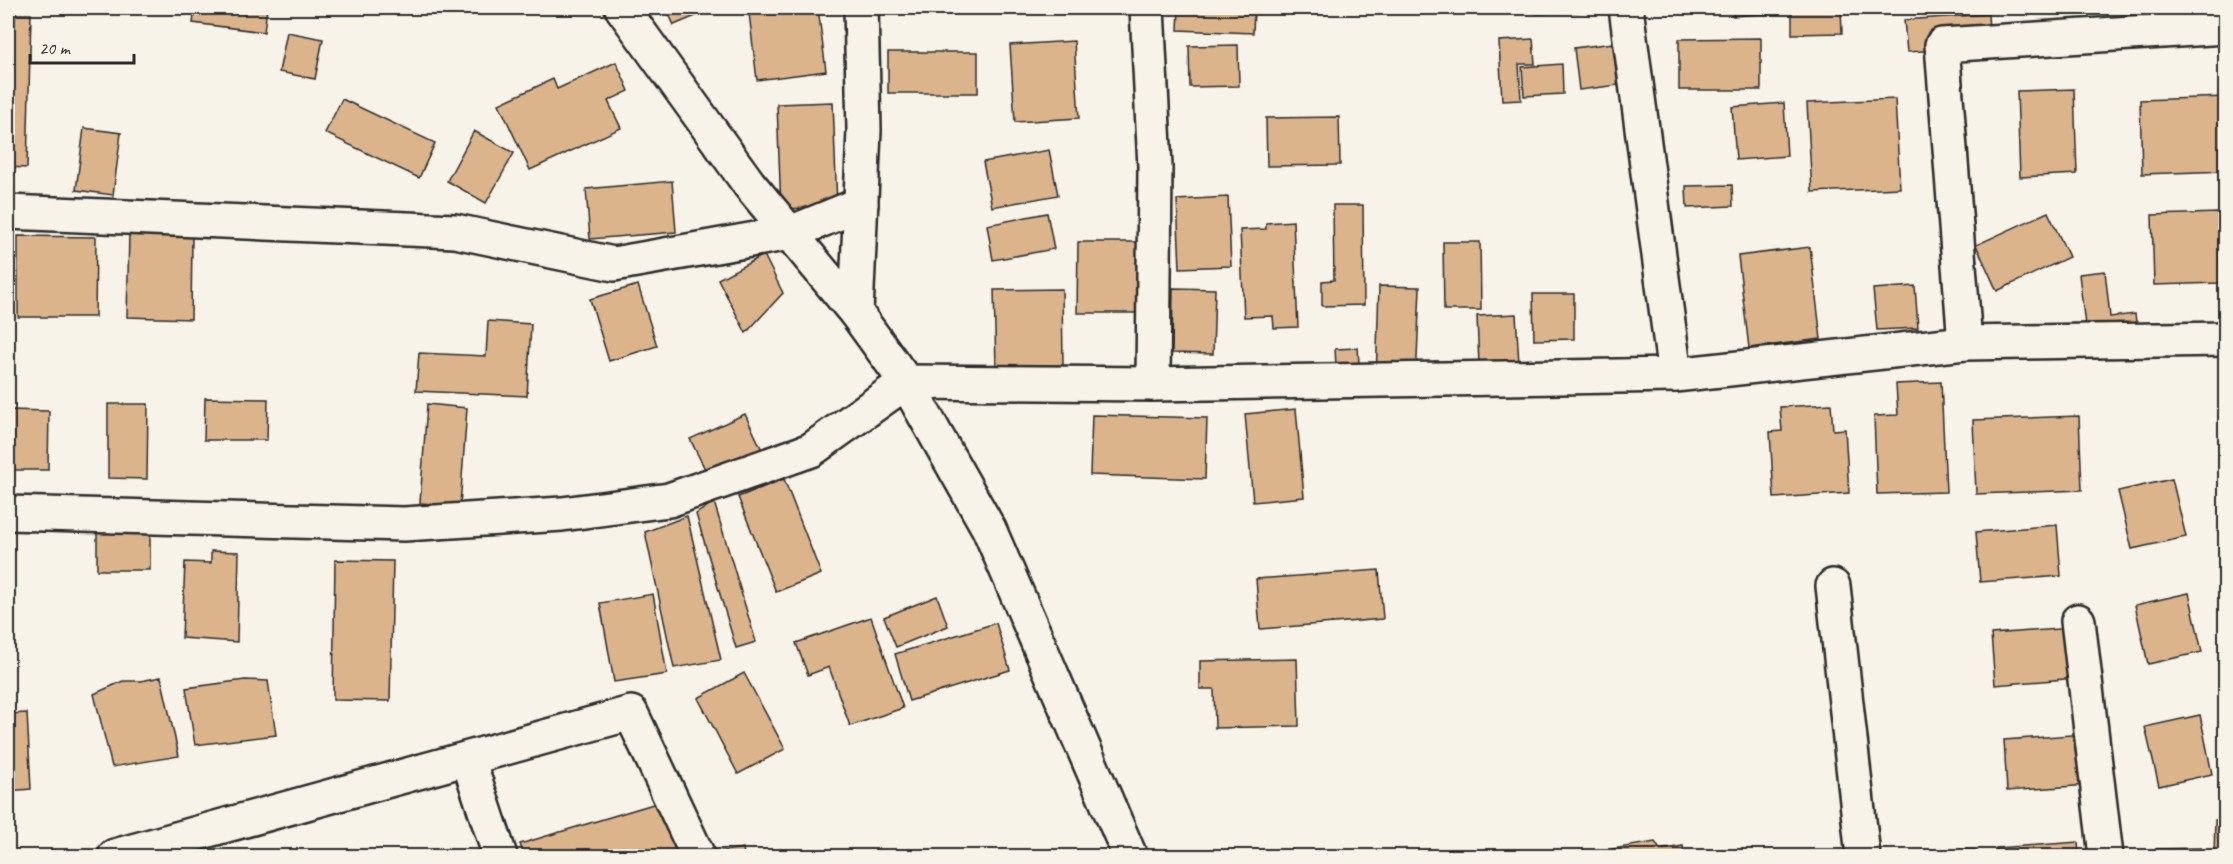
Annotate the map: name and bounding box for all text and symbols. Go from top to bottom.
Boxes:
scale bar [30,27,134,65]
text: 20 m [39,37,72,59]

